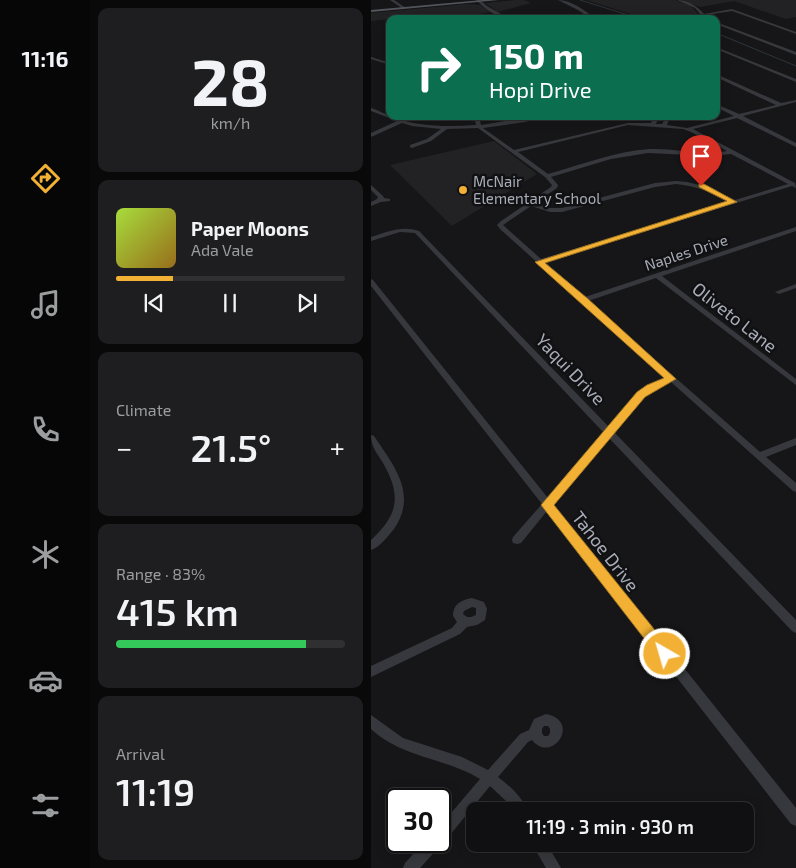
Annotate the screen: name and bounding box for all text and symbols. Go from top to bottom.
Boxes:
text: 150 m [489,34,584,76]
icon: right [406,35,471,100]
text: 28 [191,41,270,119]
text: 11:16 [21,45,69,71]
text: Hopi Drive [489,76,592,102]
text: km/h [211,113,250,132]
pin [680,135,722,186]
icon: arrive [687,142,715,170]
icon: directions [28,161,63,196]
place label: McNair Elementary School [473,172,601,207]
marker: McNair Elementary School [457,184,469,196]
text: Paper Moons [191,217,309,240]
street label: Naples Drive [642,230,730,274]
text: Ada Vale [191,240,254,259]
street label: Oliveto Lane [688,277,782,357]
icon: music [28,287,63,322]
icon: previous [140,289,168,317]
icon: pause [216,289,244,317]
icon: next [293,289,321,317]
street label: Yaqui Drive [532,329,610,409]
text: Climate [116,400,171,419]
icon: phone [28,412,63,447]
text: 21.5° [191,424,271,470]
text: − [116,430,132,464]
text: + [330,430,345,464]
street label: Tahoe Drive [568,507,644,595]
icon: climate [28,537,63,572]
text: Range · 83% [116,564,205,583]
text: 415 km [116,588,239,634]
position arrow [638,627,690,679]
icon: car [28,663,63,698]
text: Arrival [116,744,165,763]
text: 11:19 [116,768,195,814]
icon: filters [28,788,63,823]
speed limit sign: 30 [386,788,451,853]
text: 11:19 · 3 min · 930 m [526,815,694,838]

